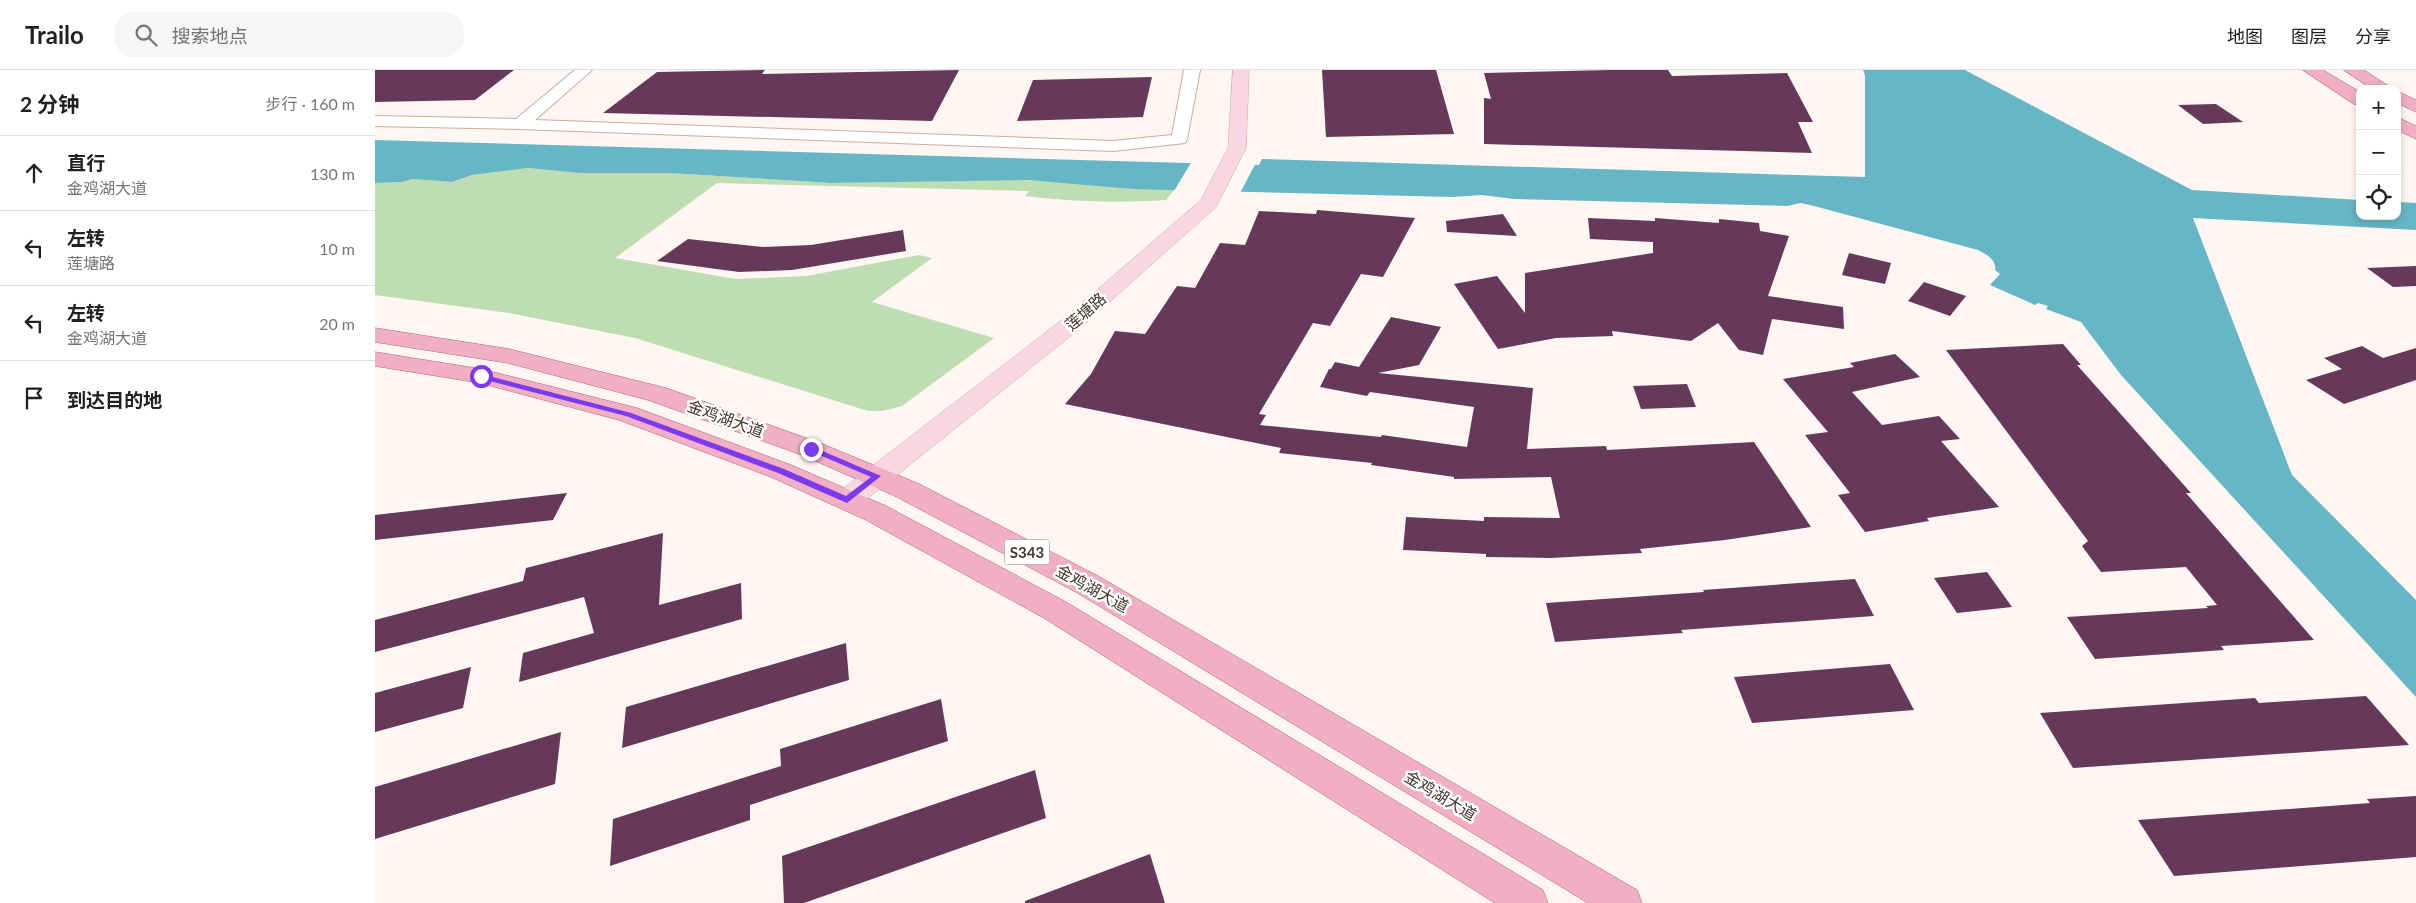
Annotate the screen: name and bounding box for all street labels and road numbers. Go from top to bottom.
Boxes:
street label: 莲塘路 [1061,288,1109,334]
street label: 金鸡湖大道 [685,395,767,441]
road number: S343 [1005,540,1049,564]
street label: 金鸡湖大道 [1053,560,1133,616]
street label: 金鸡湖大道 [1402,766,1480,824]

